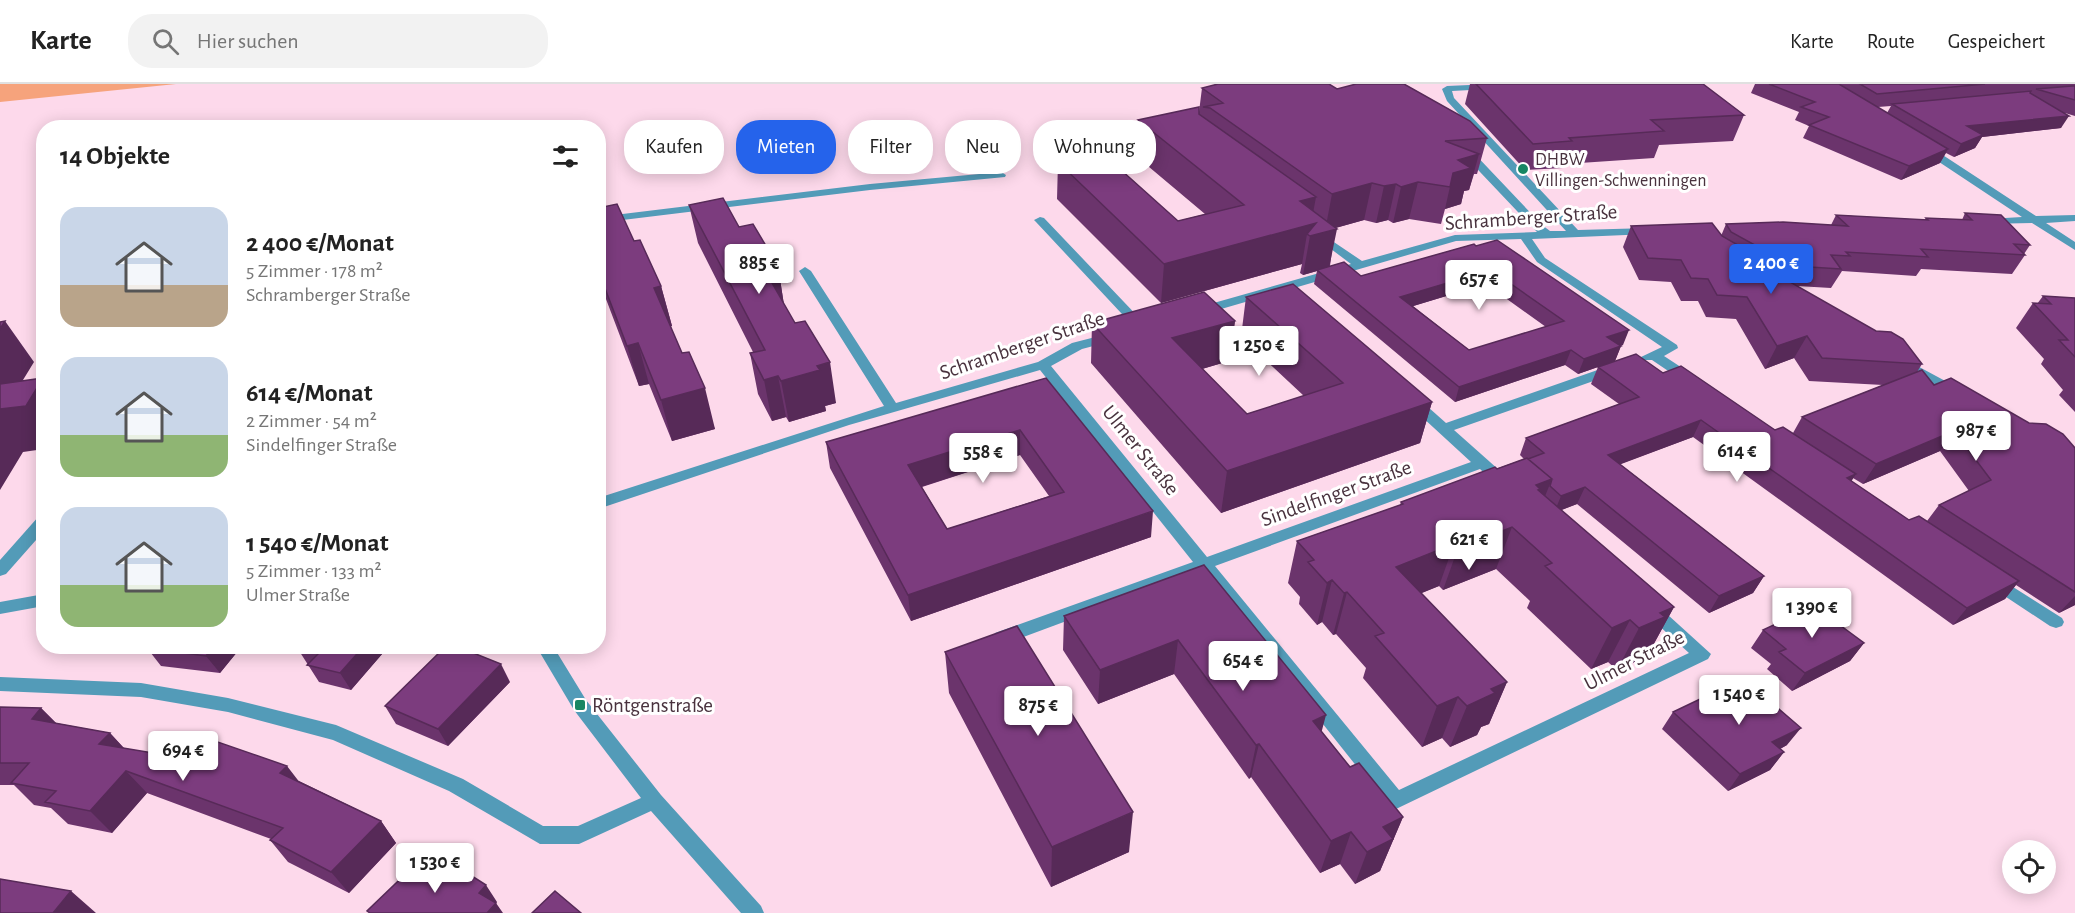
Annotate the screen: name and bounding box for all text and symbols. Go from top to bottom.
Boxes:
search box [128,14,548,68]
icon: search [149,25,182,58]
text: Karte [30,27,92,55]
text: Hier suchen [197,30,299,52]
text: Karte [1790,31,1834,52]
text: Route [1867,31,1915,52]
text: Gespeichert [1948,31,2045,52]
chip: Kaufen [624,120,724,174]
chip: Mieten [736,120,836,174]
chip: Filter [848,120,933,174]
chip: Neu [945,120,1021,174]
chip: Wohnung [1033,120,1156,174]
icon: filters [549,140,582,173]
text: 14 Objekte [60,143,170,169]
place label: DHBW Villingen-Schwenningen [1535,151,1707,190]
marker: DHBW Villingen-Schwenningen [1516,162,1530,176]
street label: Schramberger Straße [1444,201,1618,234]
text: 2 400 €/Monat [246,230,394,256]
icon: home [108,231,180,303]
pin: 885 € [717,244,801,295]
pin: 2 400 € [1716,244,1826,295]
text: 885 € [739,253,779,273]
text: 2 400 € [1743,253,1799,273]
pin: 657 € [1437,260,1521,311]
text: 5 Zimmer · 178 m² [246,261,383,281]
text: 657 € [1459,269,1499,289]
text: Schramberger Straße [246,285,411,305]
street label: Schramberger Straße [937,307,1107,384]
pin: 1 250 € [1204,326,1314,377]
text: 1 250 € [1233,335,1285,355]
text: 614 €/Monat [246,380,373,406]
icon: home [108,381,180,453]
street label: Ulmer Straße [1098,401,1183,499]
text: 2 Zimmer · 54 m² [246,411,377,431]
pin: 987 € [1934,411,2018,462]
text: 987 € [1956,420,1996,440]
pin: 614 € [1695,432,1779,483]
pin: 558 € [941,433,1025,484]
text: Sindelfinger Straße [246,435,397,455]
text: 614 € [1717,441,1757,461]
text: 558 € [963,442,1003,462]
street label: Sindelfinger Straße [1258,457,1414,530]
pin: 621 € [1427,520,1511,571]
text: 621 € [1450,529,1488,549]
text: 1 540 €/Monat [246,530,389,556]
icon: home [108,531,180,603]
text: 5 Zimmer · 133 m² [246,561,381,581]
text: Ulmer Straße [246,585,350,605]
pin: 1 390 € [1757,588,1867,639]
text: 1 390 € [1786,597,1838,617]
street label: Ulmer Straße [1581,626,1688,695]
pin: 654 € [1201,641,1285,692]
text: 654 € [1223,650,1263,670]
pin: 1 540 € [1684,675,1794,726]
text: 1 540 € [1713,684,1765,704]
pin: 875 € [996,686,1080,737]
place label: Röntgenstraße [592,695,713,716]
text: 875 € [1018,695,1058,715]
marker: Röntgenstraße [573,698,587,712]
pin: 694 € [141,731,225,782]
text: 694 € [162,740,204,760]
map controls [2002,840,2056,894]
button: locate [2002,840,2056,894]
pin: 1 530 € [380,843,490,894]
text: 1 530 € [410,852,460,872]

